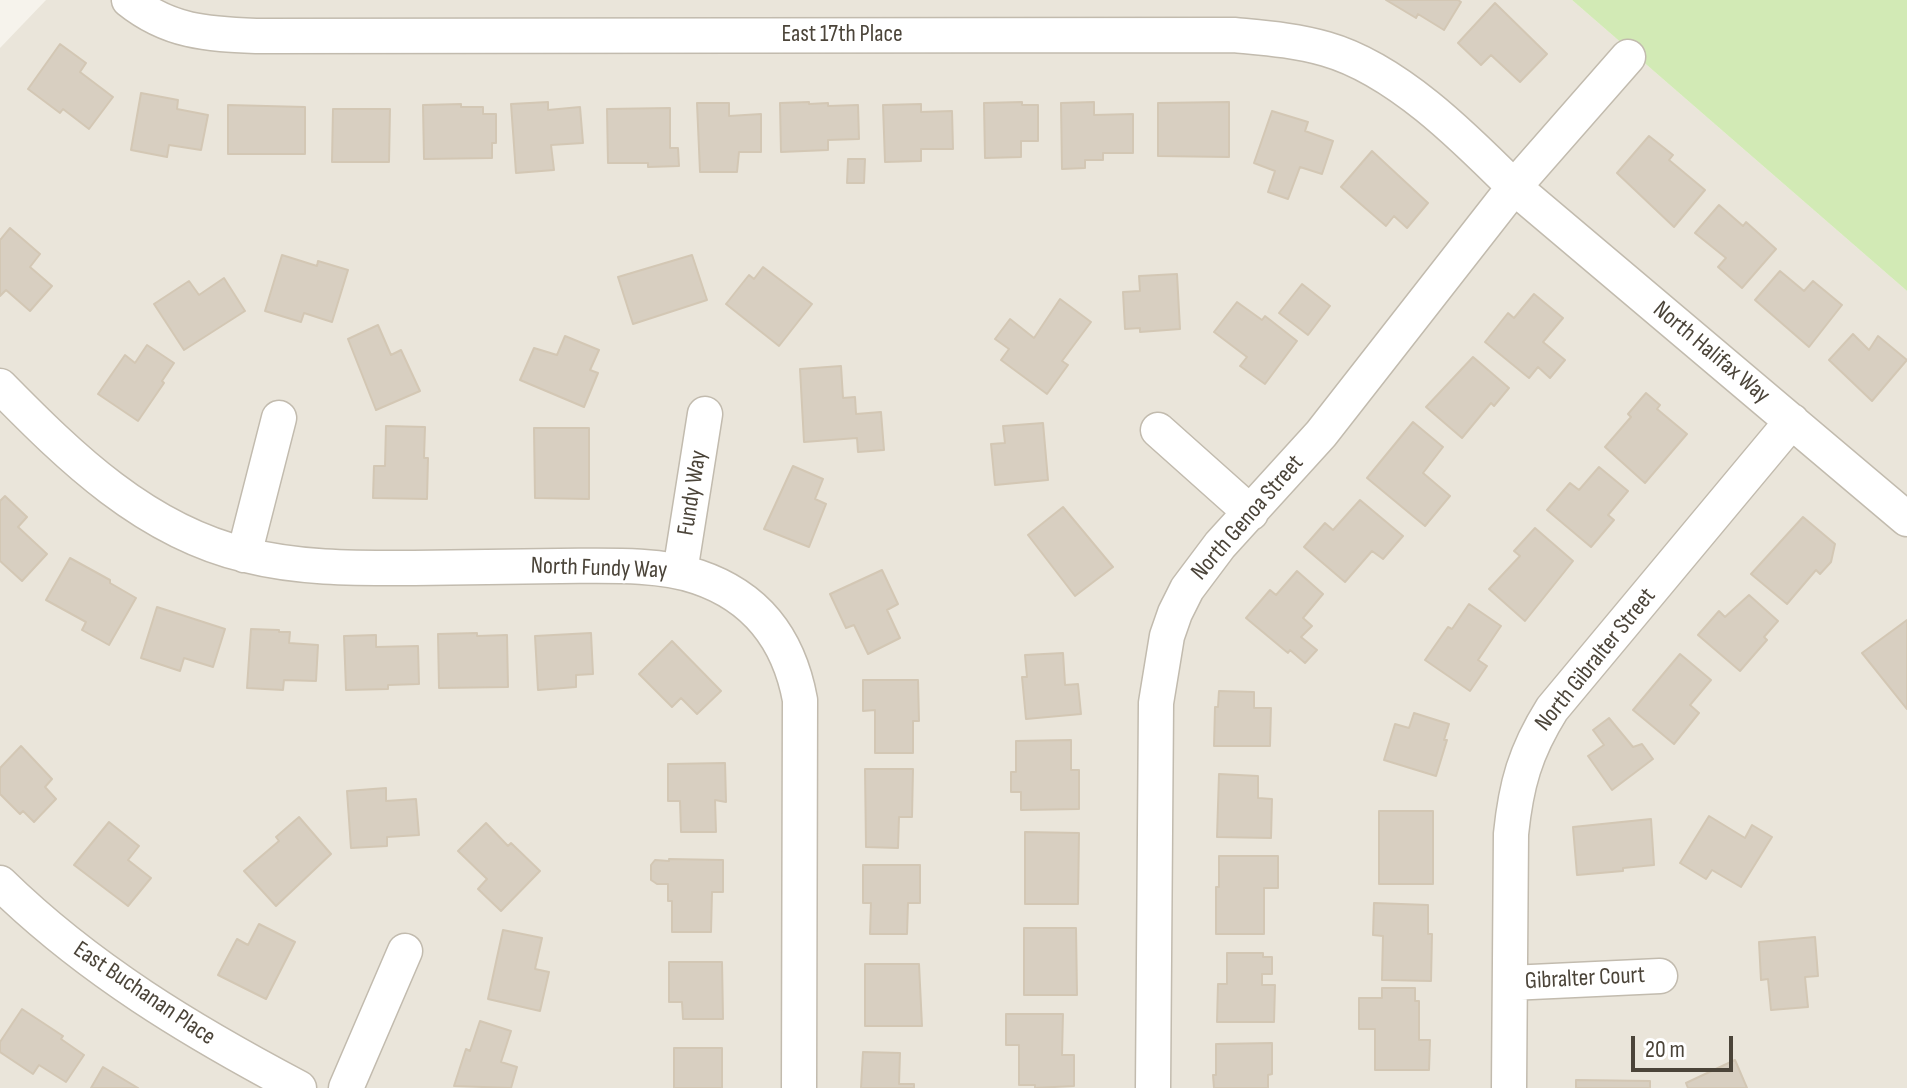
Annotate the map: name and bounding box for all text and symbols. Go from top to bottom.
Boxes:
street label: East 17th Place [781,21,903,49]
street label: North Halifax Way [1647,296,1775,410]
street label: Fundy Way [672,448,714,538]
street label: North Genoa Street [1186,450,1310,586]
street label: North Fundy Way [530,552,668,586]
street label: North Gibralter Street [1530,583,1662,737]
street label: East Buchanan Place [68,936,220,1052]
street label: Gibralter Court [1524,961,1646,997]
scale bar [1635,1020,1737,1070]
text: 20 m [1645,1035,1685,1064]

